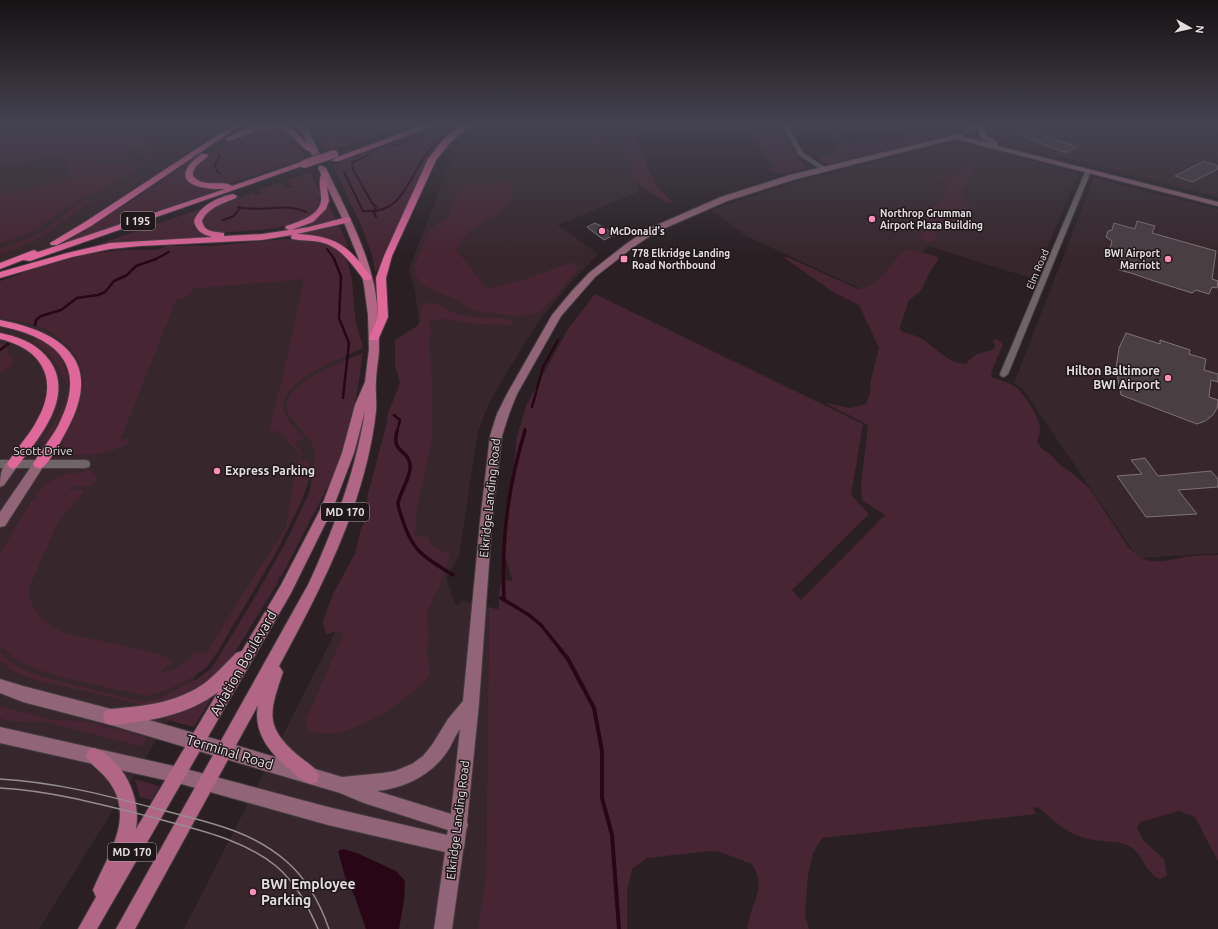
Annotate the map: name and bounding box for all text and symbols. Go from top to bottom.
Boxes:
north arrow [1170,8,1210,48]
text: N [1193,24,1206,34]
place label: Northrop Grumman Airport Plaza Building [880,208,983,231]
road number: I 195 [121,212,155,230]
marker: Northrop Grumman Airport Plaza Building [867,214,877,224]
marker: McDonald's [597,226,607,236]
place label: McDonald's [610,226,665,237]
street label: Elm Road [1024,247,1051,291]
place label: 778 Elkridge Landing Road Northbound [632,248,730,271]
place label: BWI Airport Marriott [1104,248,1161,271]
marker: 778 Elkridge Landing Road Northbound [619,254,629,264]
marker: BWI Airport Marriott [1163,254,1173,264]
place label: Hilton Baltimore BWI Airport [1066,364,1160,391]
marker: Hilton Baltimore BWI Airport [1163,373,1173,383]
street label: Elkridge Landing Road [477,438,502,558]
street label: Scott Drive [13,444,73,457]
place label: Express Parking [225,464,315,477]
marker: Express Parking [212,466,222,476]
road number: MD 170 [321,503,369,521]
street label: Aviation Boulevard [206,608,280,718]
street label: Terminal Road [185,731,275,773]
street label: Elkridge Landing Road [444,760,471,880]
road number: MD 170 [108,843,156,861]
place label: BWI Employee Parking [261,876,356,908]
marker: BWI Employee Parking [248,887,258,897]

